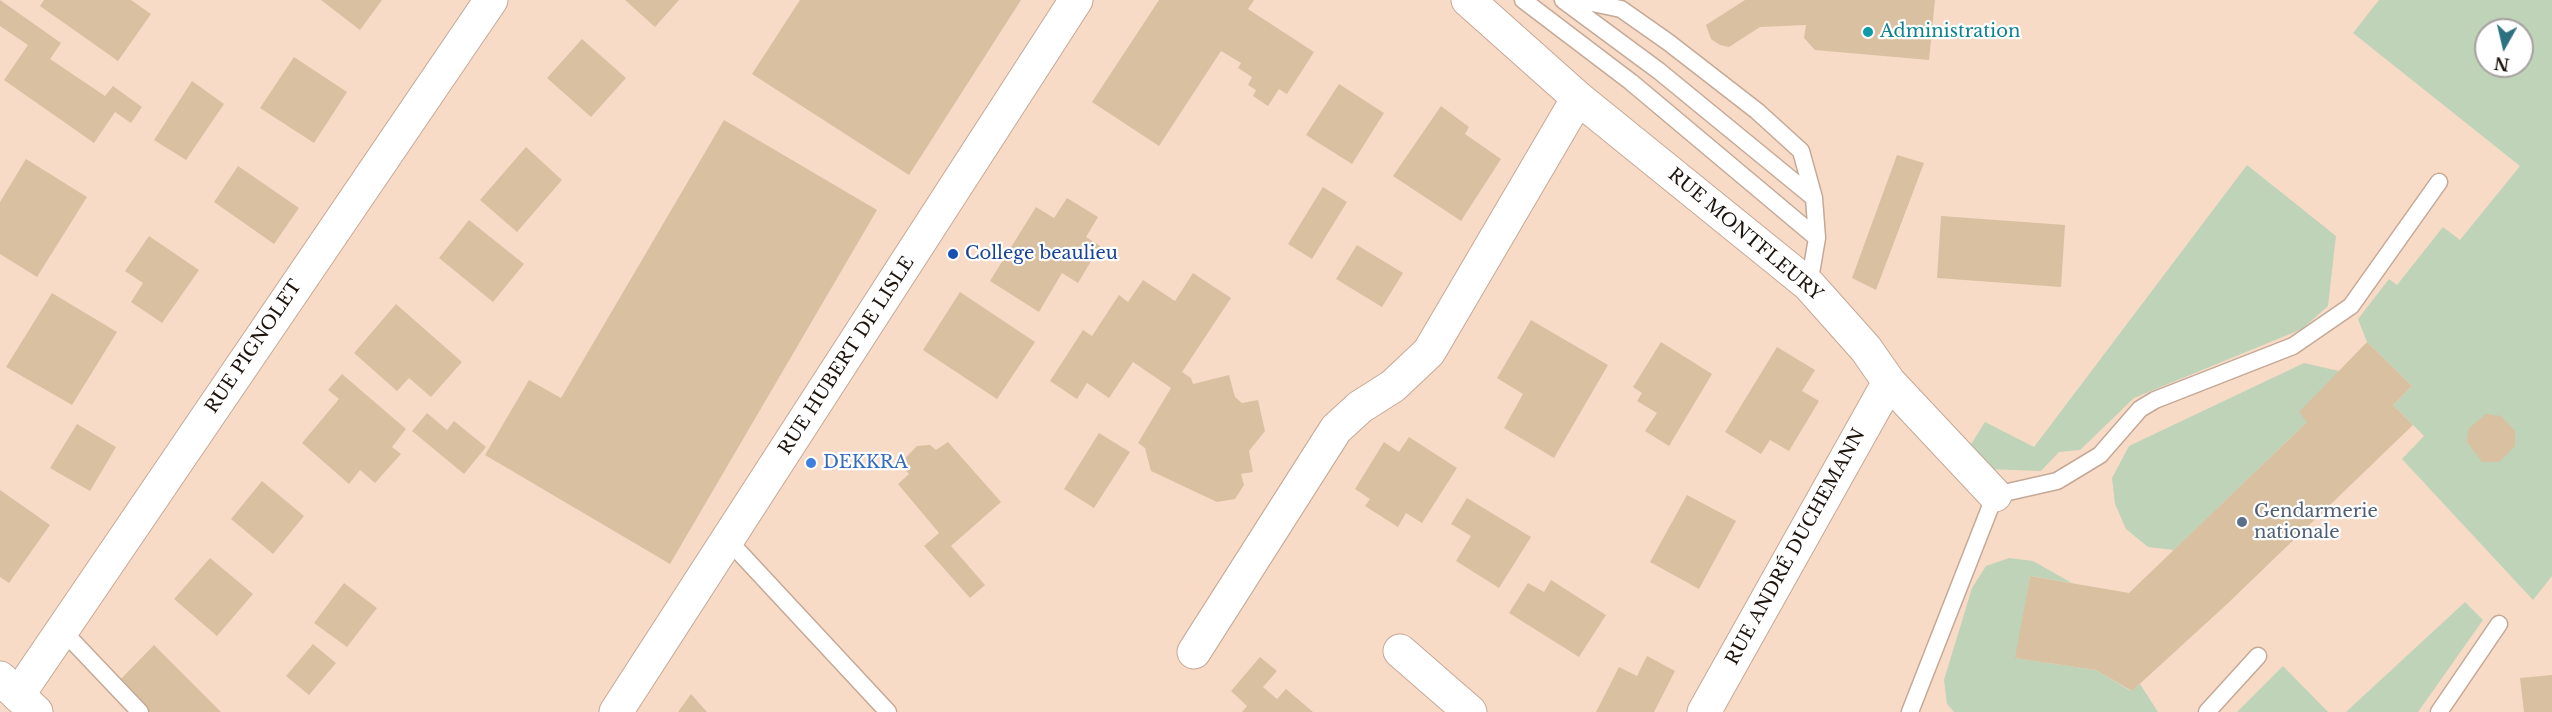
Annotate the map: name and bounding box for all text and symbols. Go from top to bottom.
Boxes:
north arrow [2474,18,2534,78]
place label: Administration [1880,21,2020,43]
marker: Administration [1861,25,1875,39]
text: N [2493,53,2511,75]
street label: RUE MONTFLEURY [1663,164,1827,306]
place label: College beaulieu [965,243,1118,265]
marker: College beaulieu [946,247,960,261]
street label: RUE HUBERT DE LISLE [775,253,919,459]
street label: RUE PIGNOLET [201,276,307,418]
street label: RUE ANDRÉ DUCHEMANN [1722,425,1870,669]
place label: DEKKRA [823,452,908,474]
marker: DEKKRA [804,456,818,470]
place label: Gendarmerie nationale [2254,501,2378,544]
marker: Gendarmerie nationale [2235,515,2249,529]

